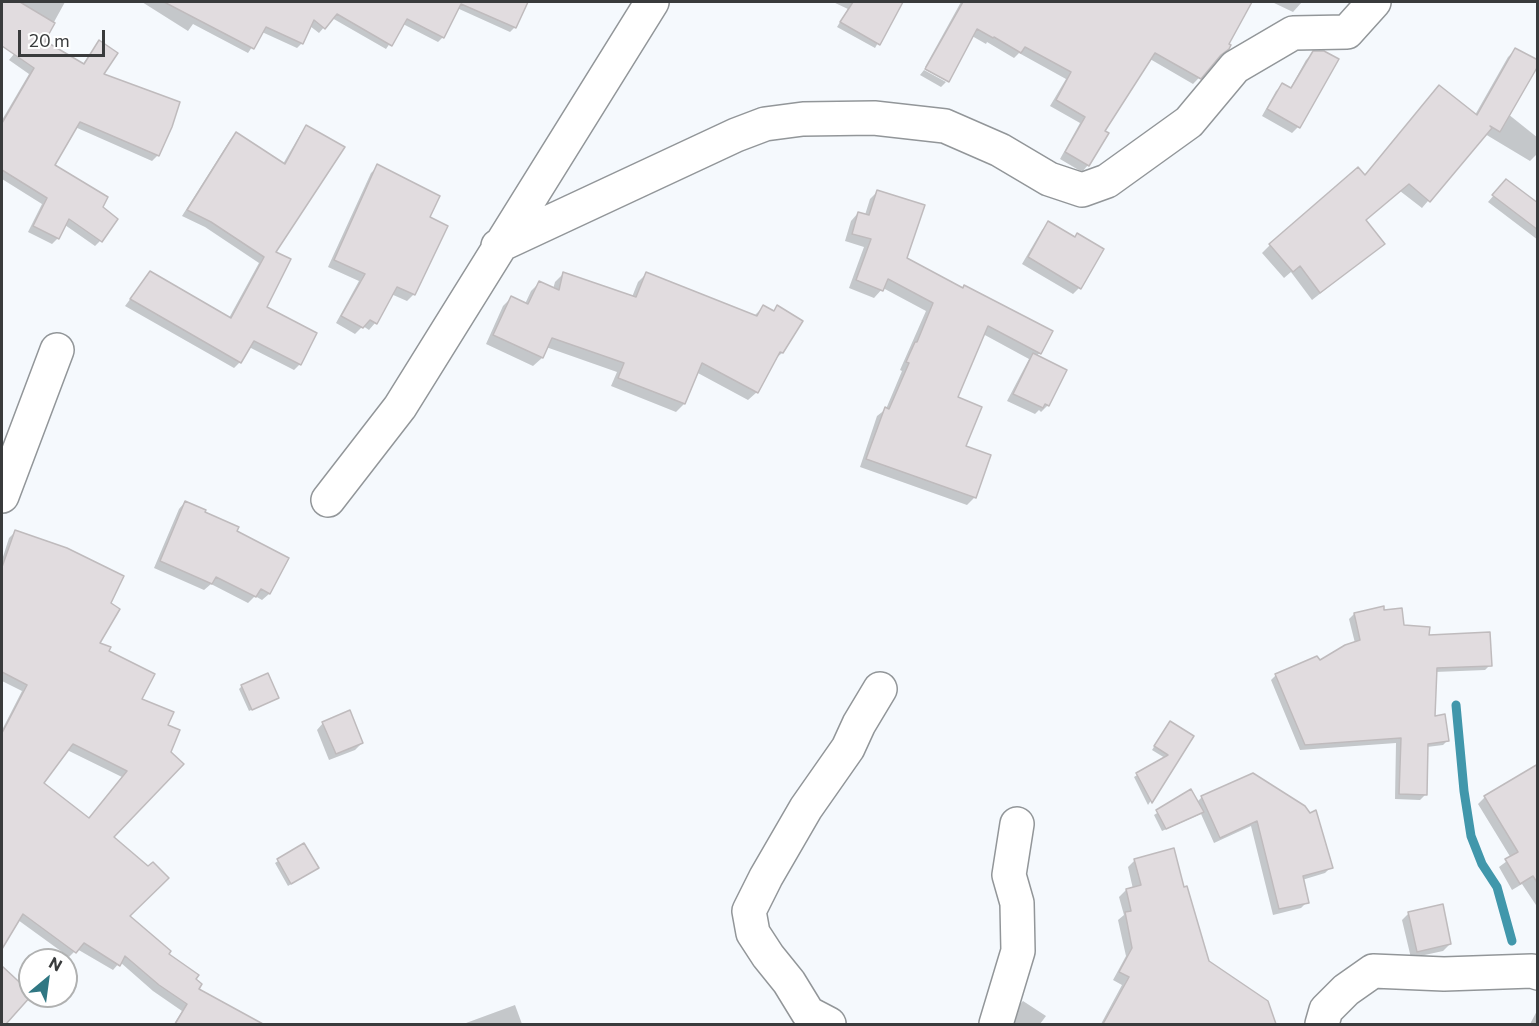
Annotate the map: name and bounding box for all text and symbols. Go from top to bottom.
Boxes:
scale bar [21,18,108,56]
text: 20 m [29,29,70,51]
north arrow [18,948,78,1008]
text: N [46,952,66,975]

